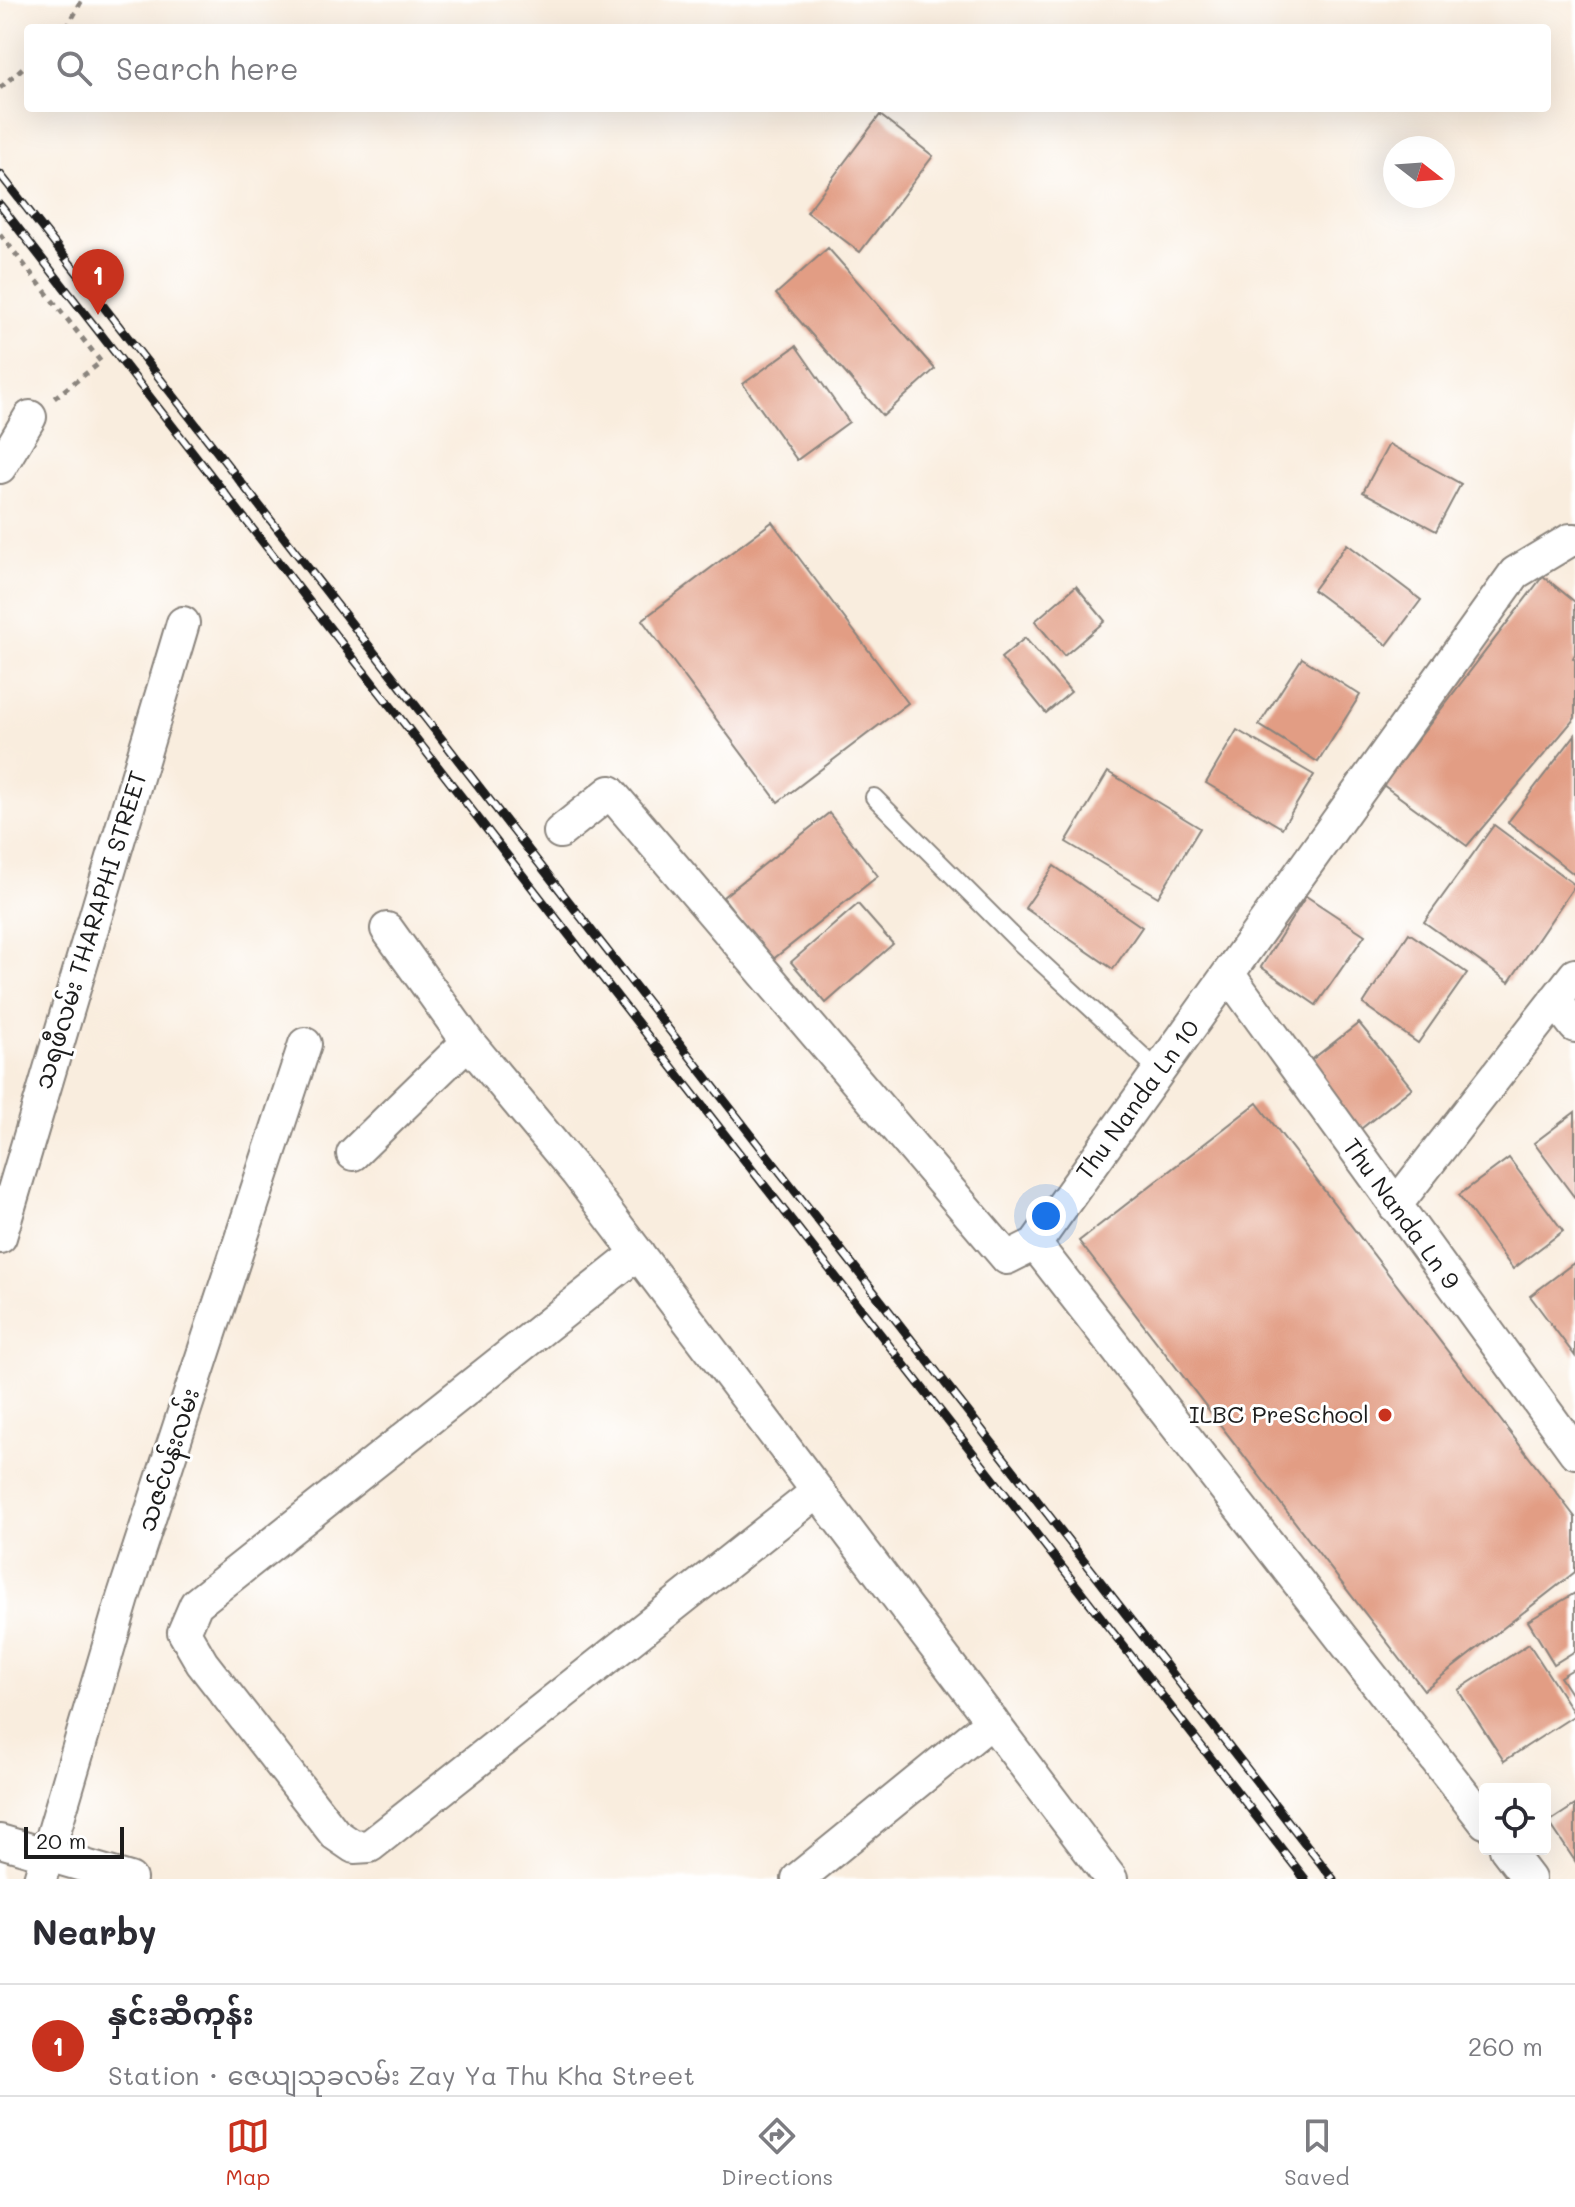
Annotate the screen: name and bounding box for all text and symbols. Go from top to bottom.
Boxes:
search box [24,24,1551,112]
icon: search [52,46,96,90]
text: Search here [116,48,299,88]
north arrow [1383,136,1455,208]
pin: 1 [72,249,124,315]
street label: သရဖီလမ်း THARAPHI STREET [26,767,158,1094]
street label: Thu Nanda Ln 10 [1068,1013,1205,1185]
street label: Thu Nanda Ln 9 [1337,1131,1467,1295]
your location [1026,1196,1066,1236]
street label: သဇင်ပန်းလမ်း [130,1384,210,1537]
place label: ILBC PreSchool [1189,1398,1369,1429]
marker: ILBC PreSchool [1376,1406,1394,1424]
map controls [1479,1783,1551,1855]
button: locate [1479,1783,1551,1855]
scale bar [24,1823,124,1859]
text: 20 m [36,1826,86,1855]
text: Nearby [32,1909,157,1954]
text: နှင်းဆီကုန်း [108,1993,254,2033]
text: 1 [52,2029,64,2063]
text: 260 m [1468,2029,1543,2063]
text: Station · ဇေယျသုခလမ်း Zay Ya Thu Kha Street [108,2058,695,2092]
tab: Map [226,2114,270,2191]
tab: Directions [721,2114,833,2191]
tab: Saved [1284,2114,1349,2191]

